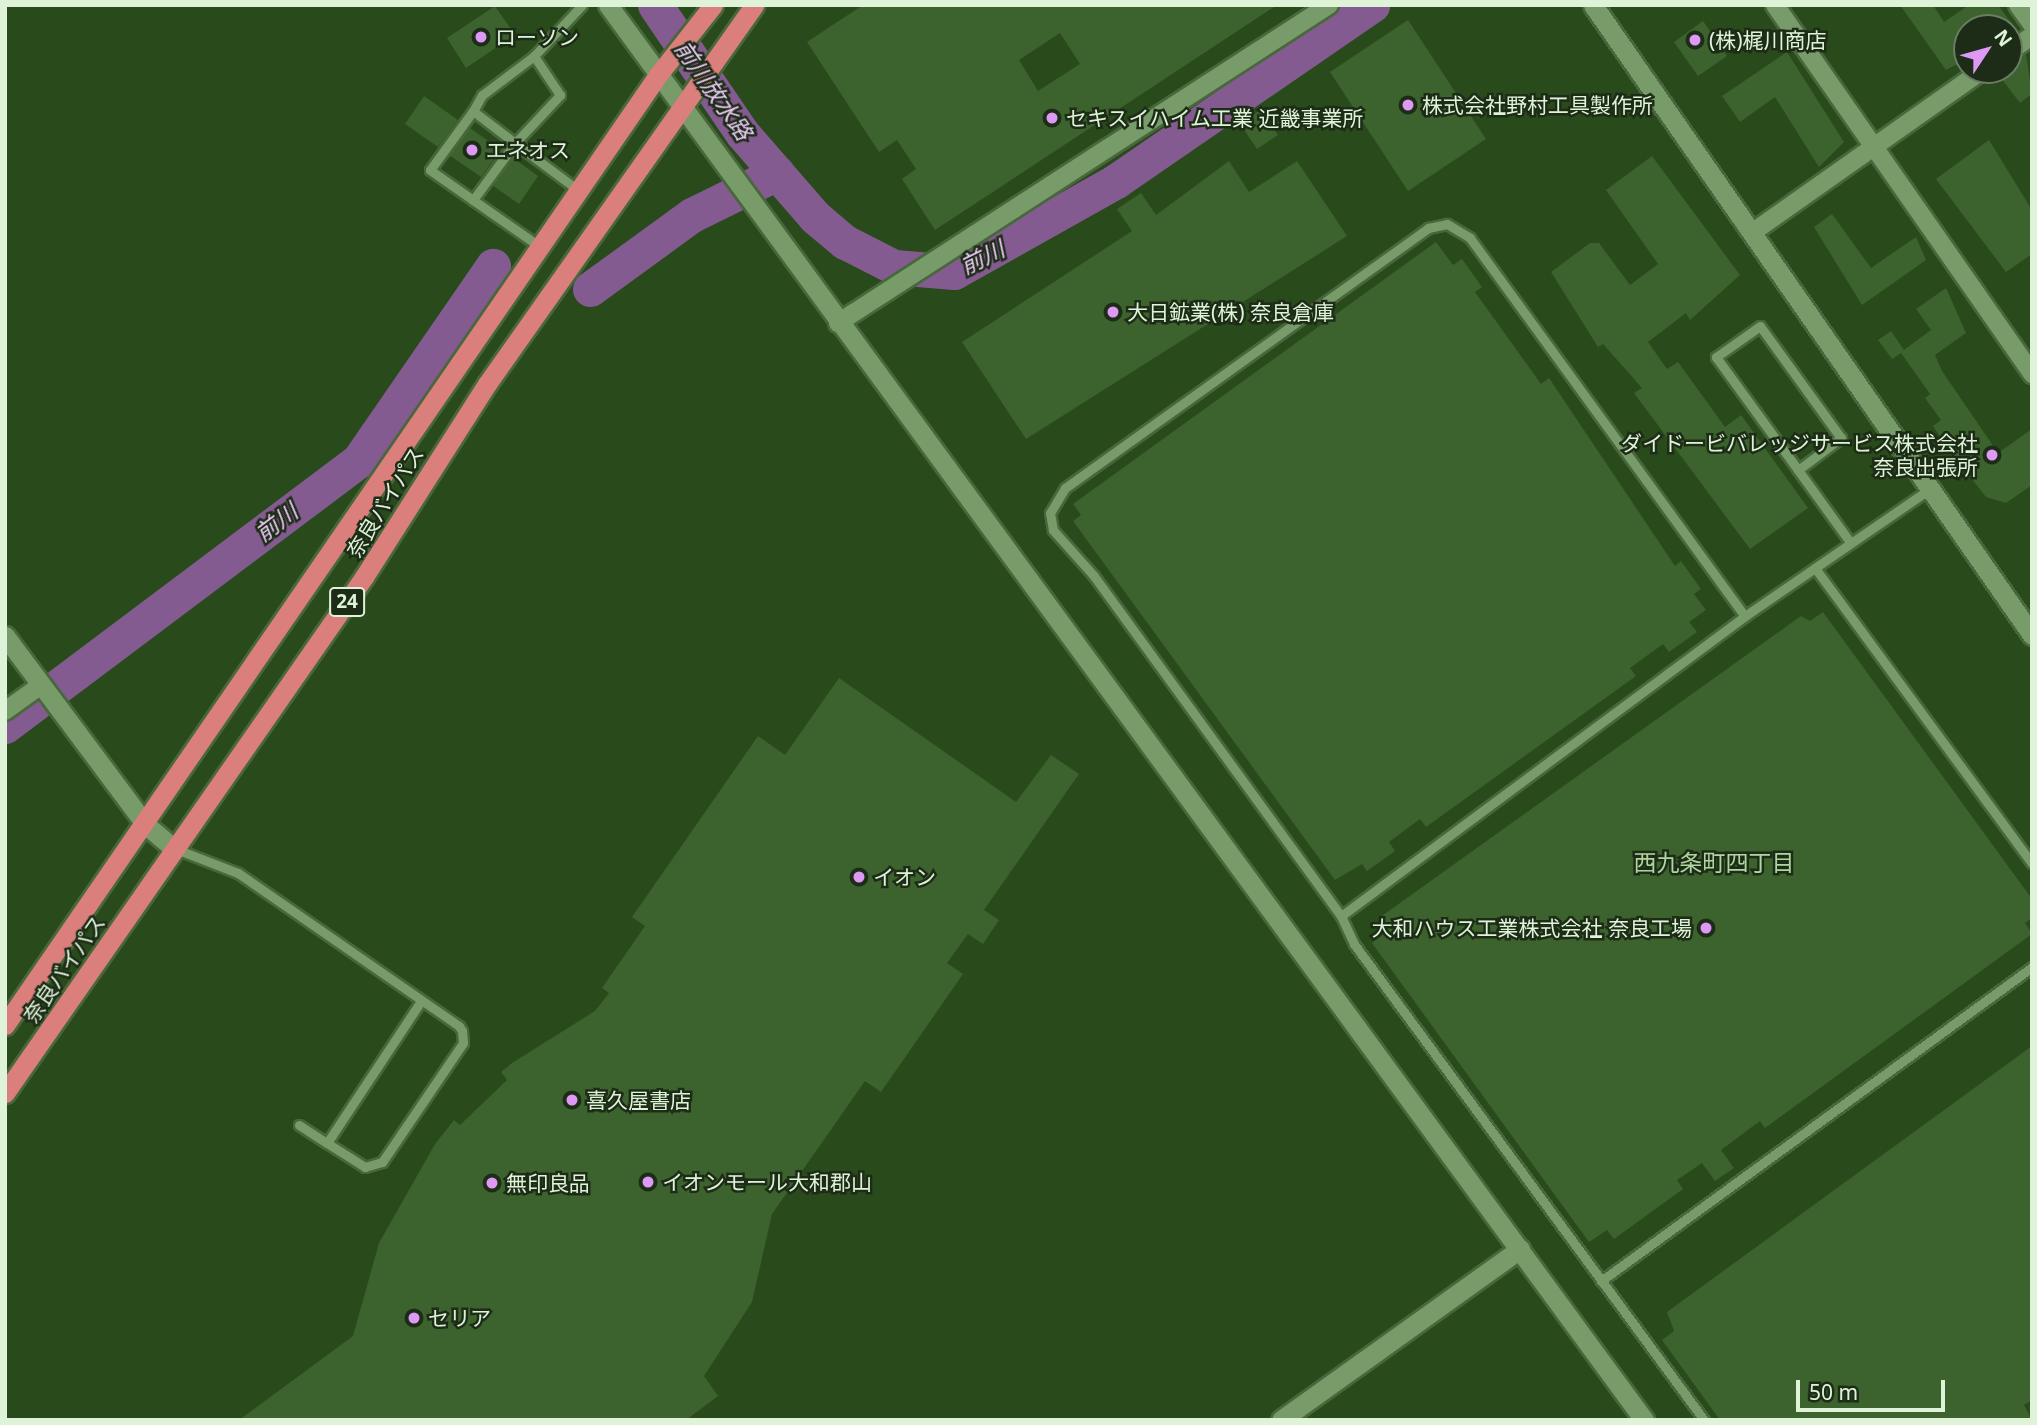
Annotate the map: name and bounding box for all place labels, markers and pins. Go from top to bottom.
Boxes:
place label: ローソン [495,24,579,50]
place label: (株)梶川商店 [1709,27,1827,53]
marker: ローソン [473,29,489,45]
marker: (株)梶川商店 [1687,32,1703,48]
place label: 株式会社野村工具製作所 [1422,92,1653,118]
marker: 株式会社野村工具製作所 [1400,97,1416,113]
place label: セキスイハイム工業 近畿事業所 [1066,105,1365,131]
marker: セキスイハイム工業 近畿事業所 [1044,110,1060,126]
place label: エネオス [486,137,570,163]
marker: エネオス [464,142,480,158]
place label: 大日鉱業(株) 奈良倉庫 [1127,299,1334,325]
marker: 大日鉱業(株) 奈良倉庫 [1105,304,1121,320]
place label: ダイドービバレッジサービス株式会社 奈良出張所 [1621,430,1978,480]
marker: ダイドービバレッジサービス株式会社 奈良出張所 [1984,447,2000,463]
place label: イオン [873,864,936,890]
marker: イオン [851,869,867,885]
place label: 大和ハウス工業株式会社 奈良工場 [1372,915,1692,941]
marker: 大和ハウス工業株式会社 奈良工場 [1698,920,1714,936]
place label: 喜久屋書店 [586,1087,691,1113]
marker: 喜久屋書店 [564,1092,580,1108]
place label: イオンモール大和郡山 [662,1169,872,1195]
place label: 無印良品 [506,1170,590,1196]
marker: イオンモール大和郡山 [640,1174,656,1190]
marker: 無印良品 [484,1175,500,1191]
place label: セリア [428,1305,491,1331]
marker: セリア [406,1310,422,1326]

